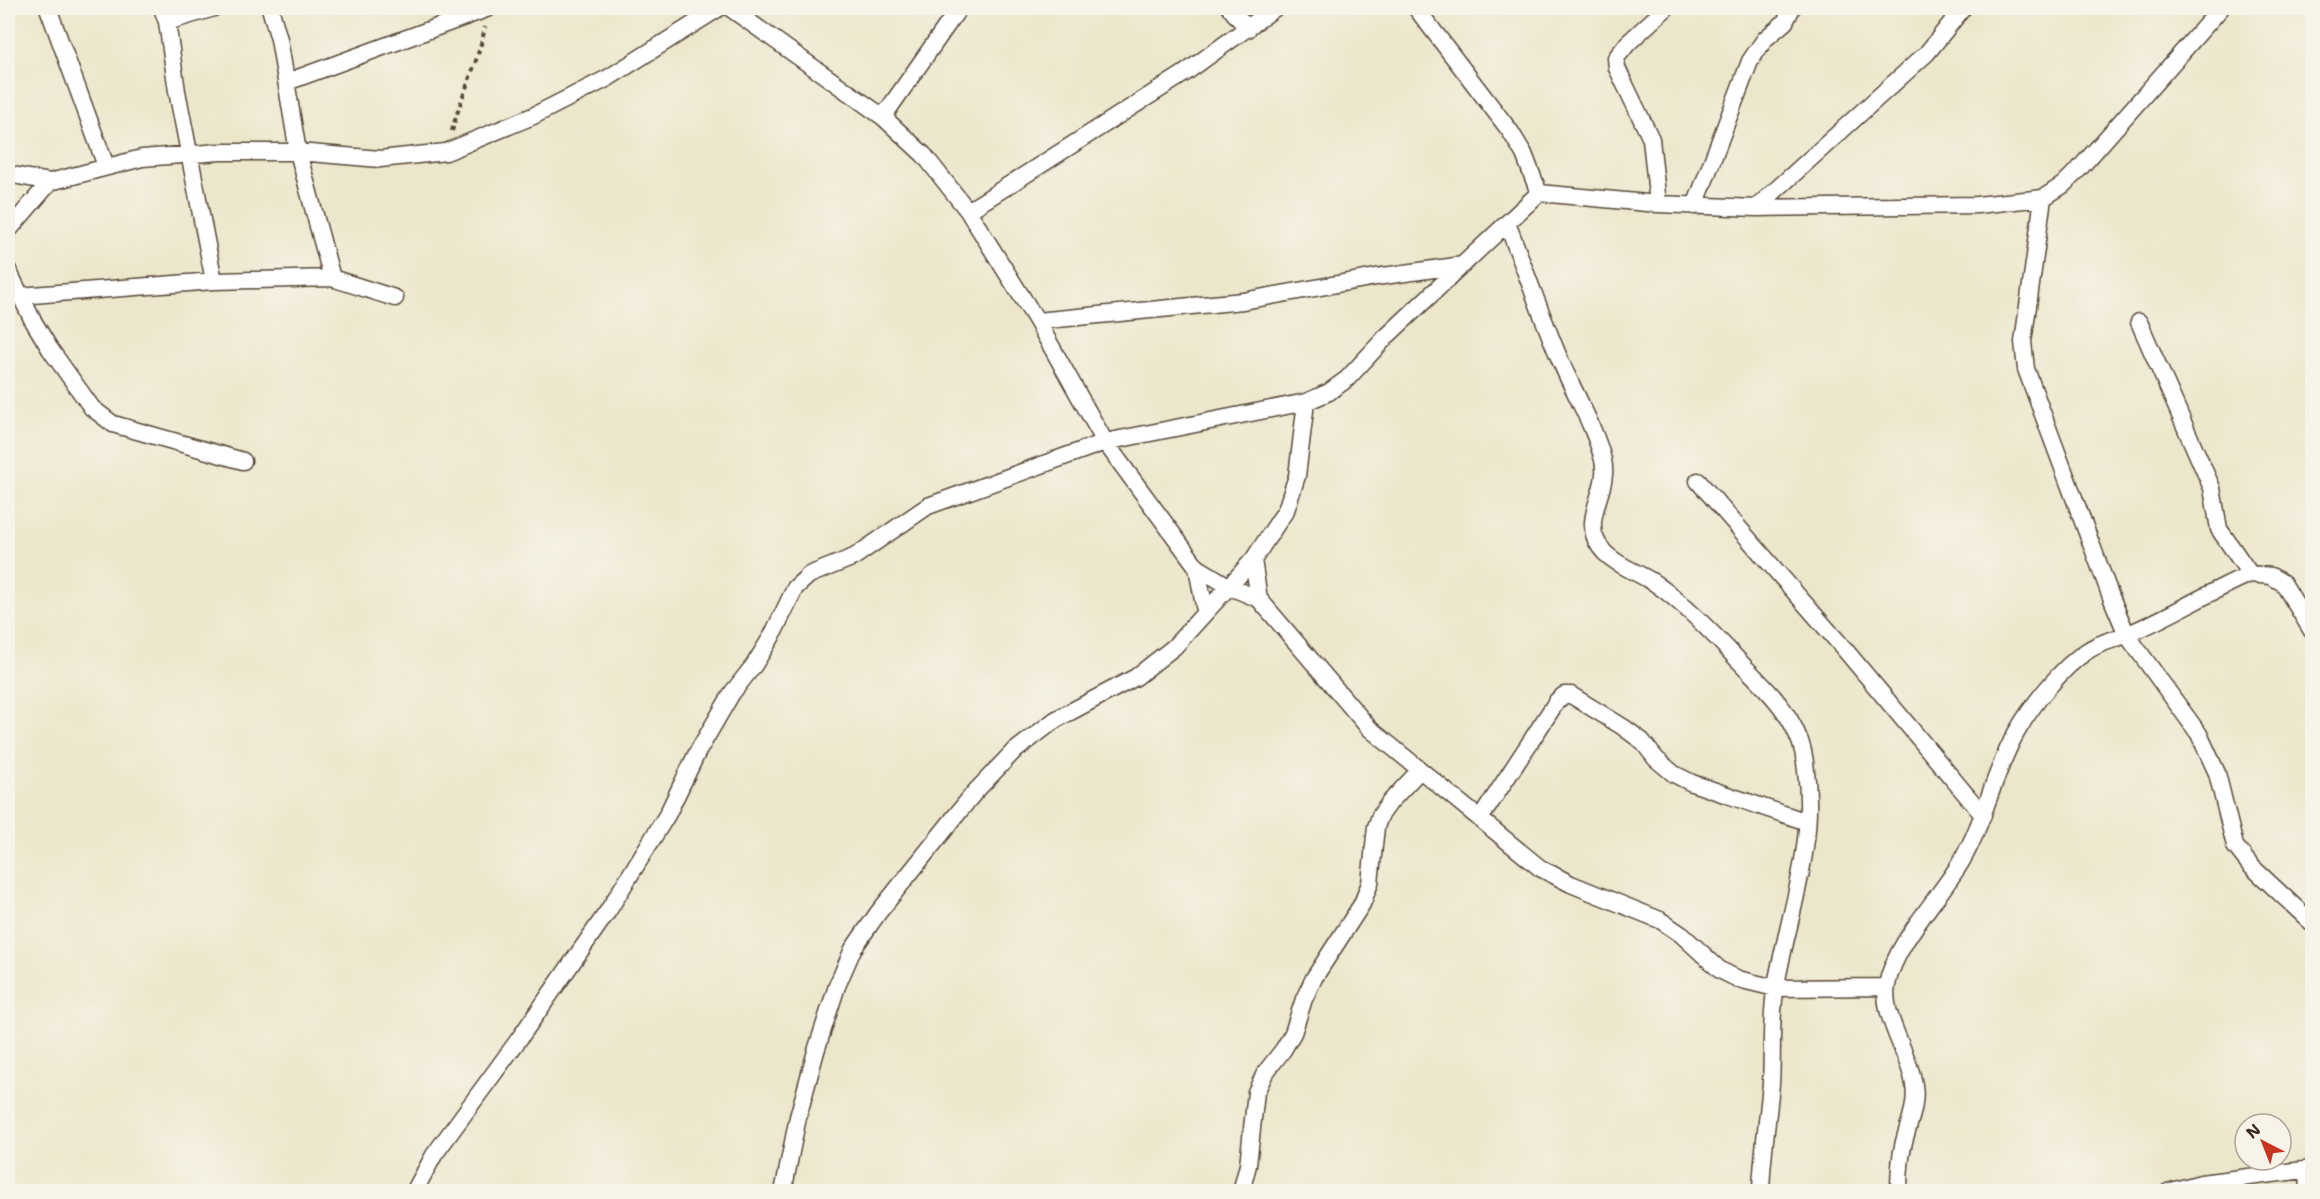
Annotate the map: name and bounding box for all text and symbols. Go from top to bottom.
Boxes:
north arrow [2233,1112,2293,1172]
text: N [2242,1119,2265,1143]

